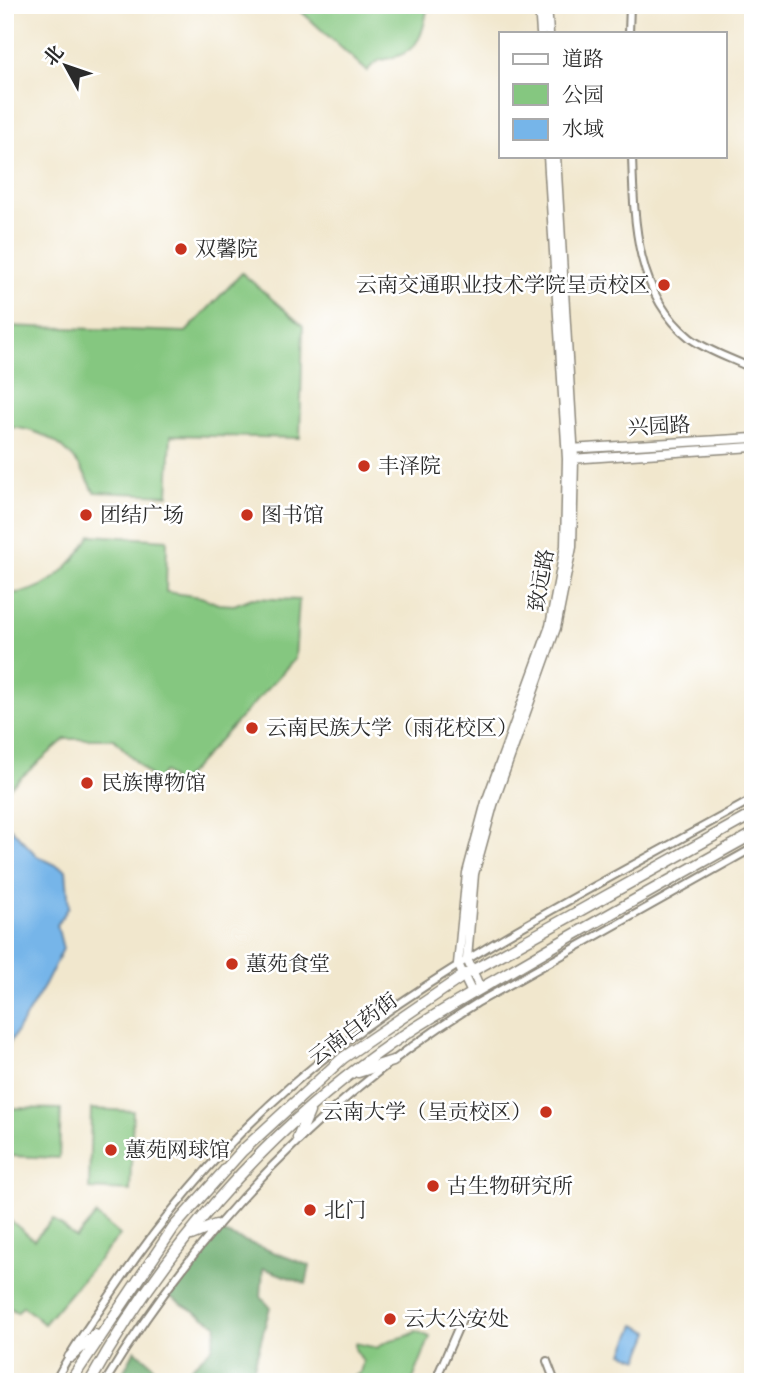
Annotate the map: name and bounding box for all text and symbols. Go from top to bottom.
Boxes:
north arrow [32,32,102,102]
legend [499,32,726,158]
text: 北 [38,41,68,70]
text: 道路 [562,46,604,72]
text: 公园 [562,82,604,108]
text: 水域 [562,116,604,142]
place label: 双馨院 [195,236,258,262]
marker: 双馨院 [173,241,189,257]
place label: 云南交通职业技术学院呈贡校区 [356,272,650,298]
marker: 云南交通职业技术学院呈贡校区 [656,277,672,293]
street label: 兴园路 [627,411,691,441]
place label: 丰泽院 [378,453,441,479]
marker: 丰泽院 [356,458,372,474]
place label: 团结广场 [100,502,184,528]
place label: 图书馆 [261,502,324,528]
marker: 团结广场 [78,507,94,523]
marker: 图书馆 [239,507,255,523]
street label: 致远路 [523,547,559,613]
place label: 云南民族大学（雨花校区） [266,715,518,741]
marker: 云南民族大学（雨花校区） [244,720,260,736]
place label: 民族博物馆 [101,770,206,796]
marker: 民族博物馆 [79,775,95,791]
place label: 蕙苑食堂 [246,951,330,977]
marker: 蕙苑食堂 [224,956,240,972]
street label: 云南白药街 [303,987,403,1071]
place label: 云南大学（呈贡校区） [322,1099,532,1125]
marker: 云南大学（呈贡校区） [538,1104,554,1120]
place label: 蕙苑网球馆 [125,1137,230,1163]
marker: 蕙苑网球馆 [103,1142,119,1158]
place label: 古生物研究所 [447,1173,573,1199]
marker: 古生物研究所 [425,1178,441,1194]
place label: 北门 [324,1197,366,1223]
marker: 北门 [302,1202,318,1218]
place label: 云大公安处 [404,1306,509,1332]
marker: 云大公安处 [382,1311,398,1327]

